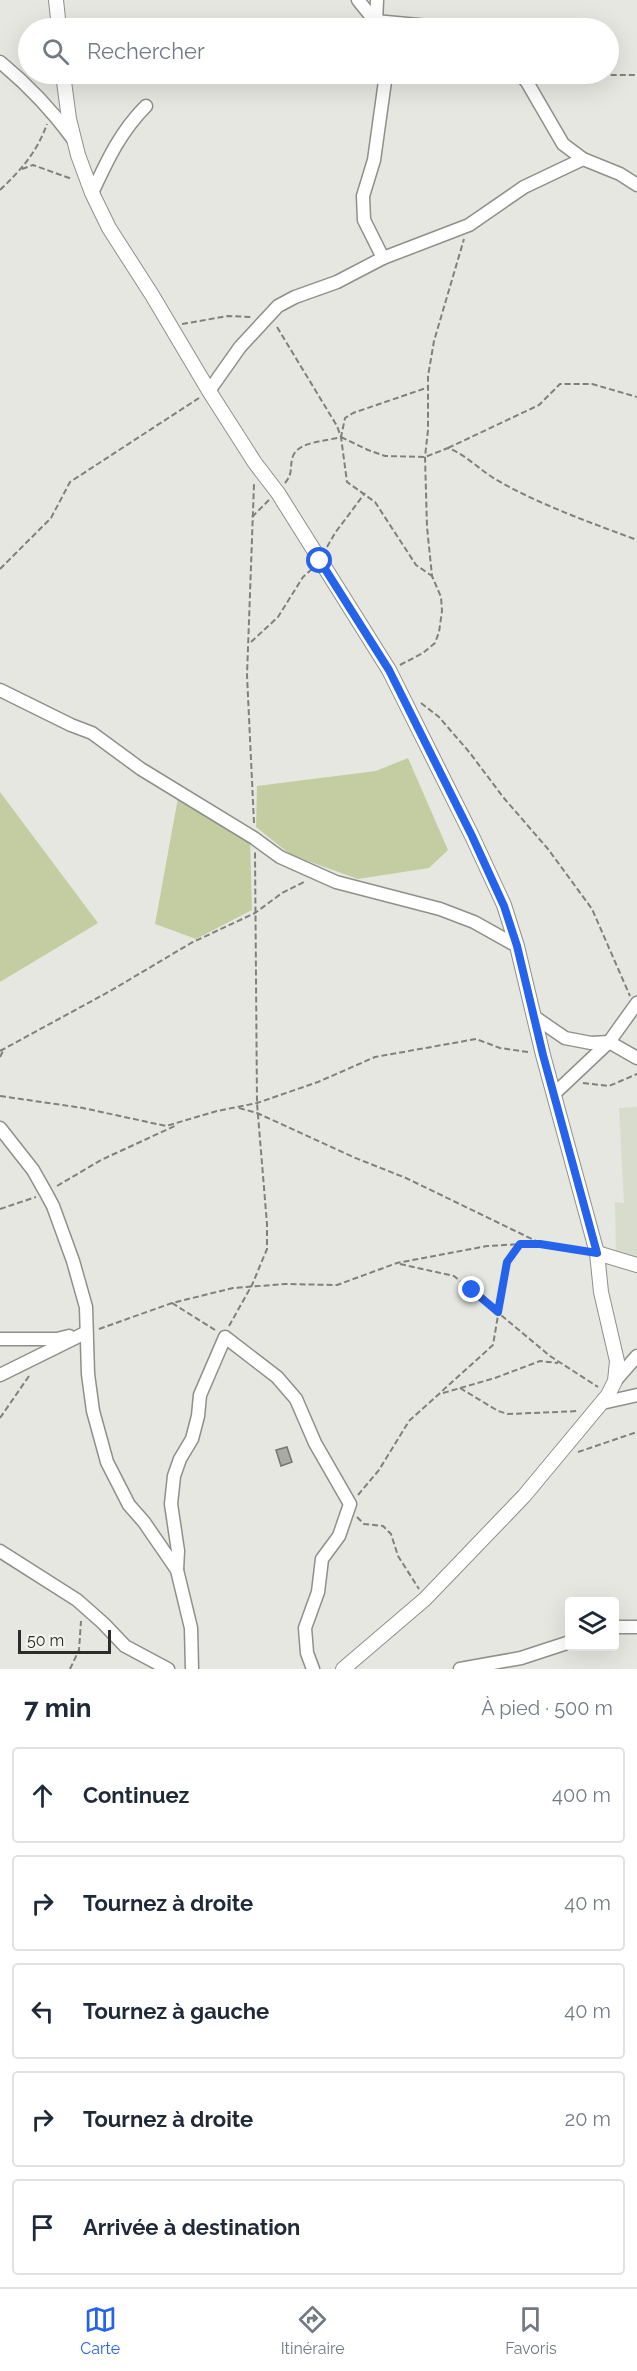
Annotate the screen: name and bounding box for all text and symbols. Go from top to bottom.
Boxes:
search box [18,18,619,84]
icon: search [39,35,72,68]
text: Rechercher [87,38,205,64]
route start [306,547,332,573]
route end [458,1276,484,1302]
map controls [565,1597,619,1651]
button: layers [565,1597,619,1651]
scale bar [18,1627,111,1654]
text: 50 m [27,1631,64,1650]
text: 7 min [24,1693,91,1723]
text: À pied · 500 m [481,1696,613,1720]
icon: ahead [26,1779,59,1812]
text: Continuez [83,1782,189,1808]
text: 400 m [552,1783,611,1807]
icon: right [26,1887,59,1920]
text: Tournez à droite [83,1890,253,1916]
text: 40 m [564,1891,611,1915]
icon: left [26,1995,59,2028]
text: Tournez à gauche [83,1998,269,2024]
text: 40 m [564,1999,611,2023]
icon: right [26,2103,59,2136]
text: Tournez à droite [83,2106,253,2132]
text: 20 m [565,2107,611,2131]
icon: arrive [26,2211,59,2244]
text: Arrivée à destination [83,2214,300,2240]
tab: Carte [80,2303,120,2358]
tab: Itinéraire [281,2303,345,2358]
tab: Favoris [505,2303,557,2358]

